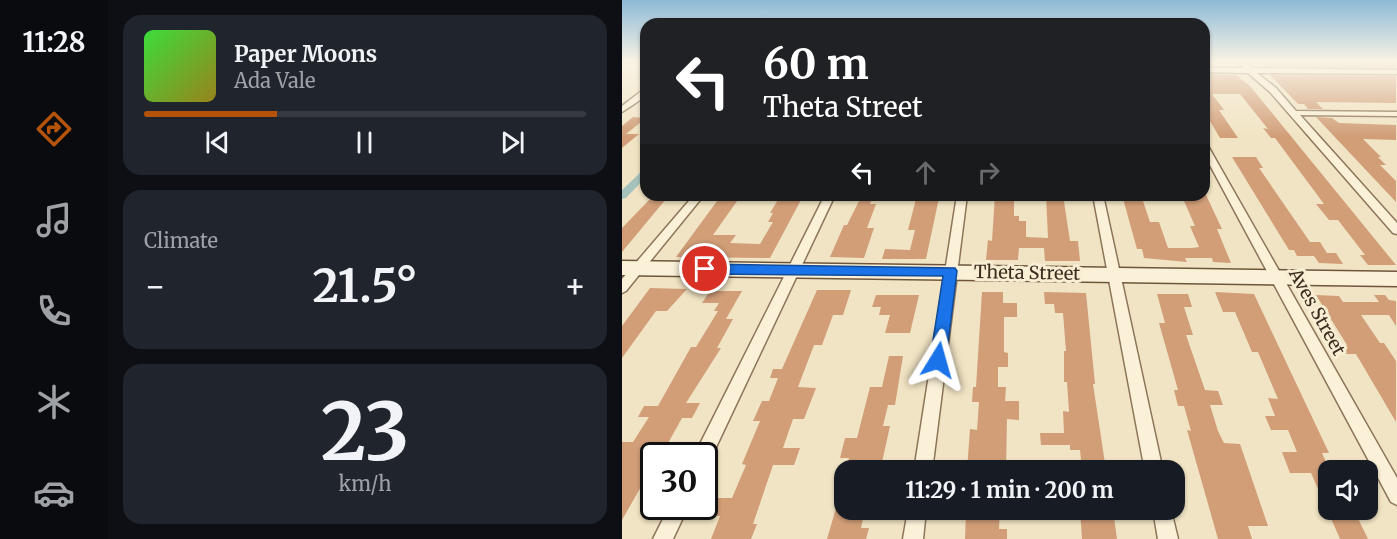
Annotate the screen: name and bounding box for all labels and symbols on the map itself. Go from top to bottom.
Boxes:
pin [679,243,730,294]
street label: Theta Street [974,260,1080,285]
street label: Aves Street [1284,263,1351,359]
position arrow [906,328,970,392]
speed limit sign: 30 [640,442,718,520]

